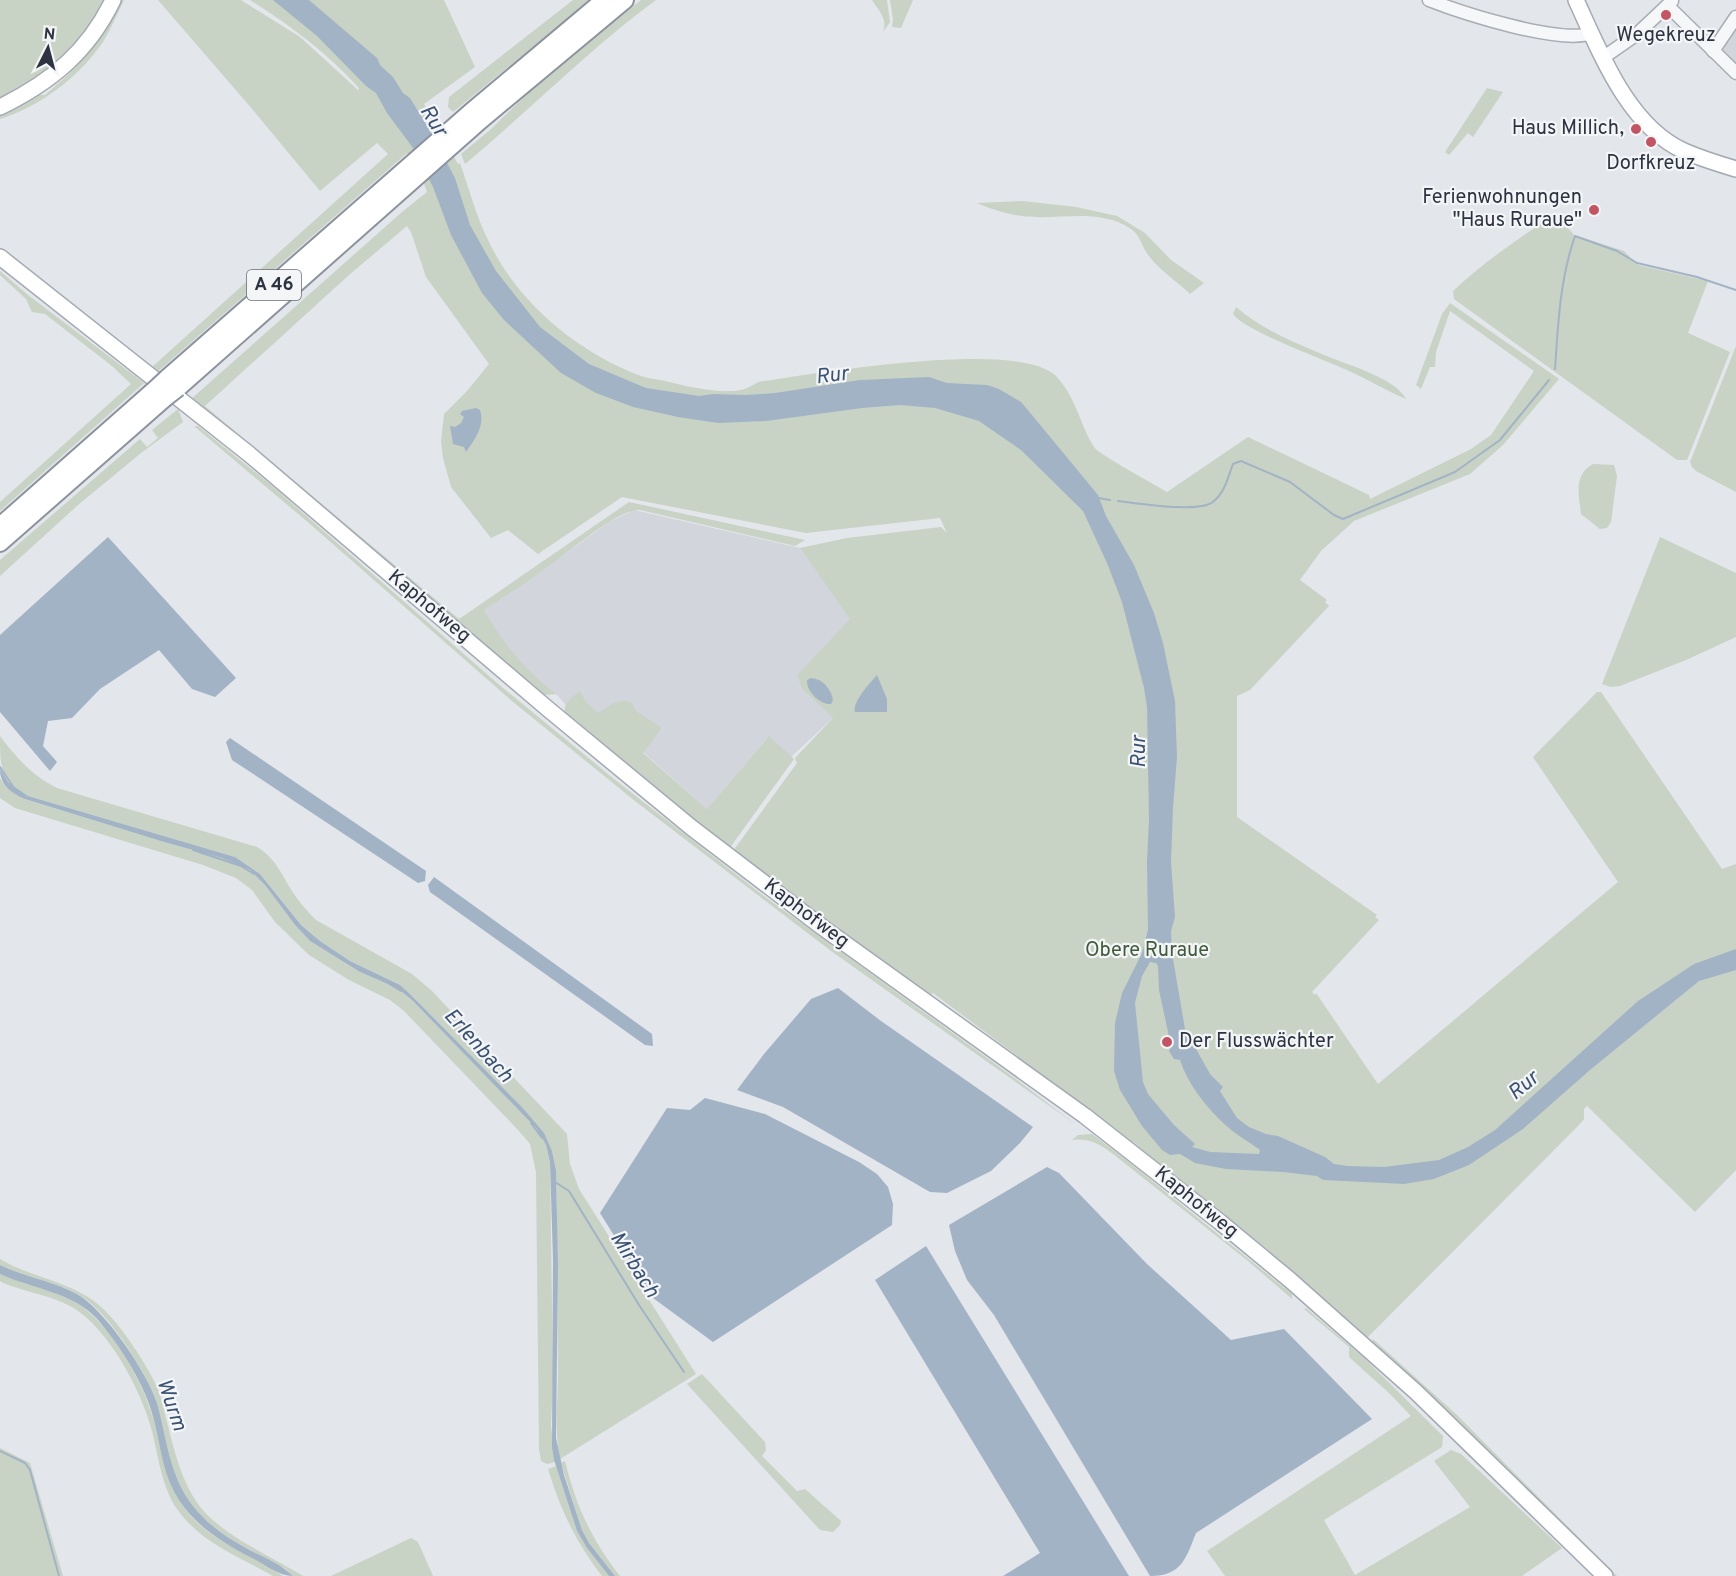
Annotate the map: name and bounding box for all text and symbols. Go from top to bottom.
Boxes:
marker: Wegekreuz [1659,8,1673,22]
north arrow [18,18,78,78]
place label: Wegekreuz [1616,23,1716,49]
text: N [43,25,56,46]
water label: Rur [413,100,454,144]
place label: Haus Millich, [1512,116,1624,142]
marker: Haus Millich, [1629,122,1643,136]
marker: Dorfkreuz [1644,135,1658,149]
place label: Dorfkreuz [1606,151,1696,177]
place label: Ferienwohnungen "Haus Ruraue" [1422,185,1582,234]
marker: Ferienwohnungen "Haus Ruraue" [1587,203,1601,217]
road number: A 46 [247,270,301,300]
water label: Rur [814,360,852,391]
street label: Kaphofweg [382,565,476,649]
water label: Rur [1126,734,1153,768]
street label: Kaphofweg [758,873,854,955]
park label: Obere Ruraue [1085,938,1209,964]
water label: Erlenbach [437,1003,519,1089]
place label: Der Flusswächter [1179,1029,1334,1055]
marker: Der Flusswächter [1160,1035,1174,1049]
water label: Rur [1503,1064,1547,1107]
street label: Kaphofweg [1149,1161,1243,1245]
water label: Mirbach [603,1227,665,1304]
water label: Wurm [150,1375,193,1435]

